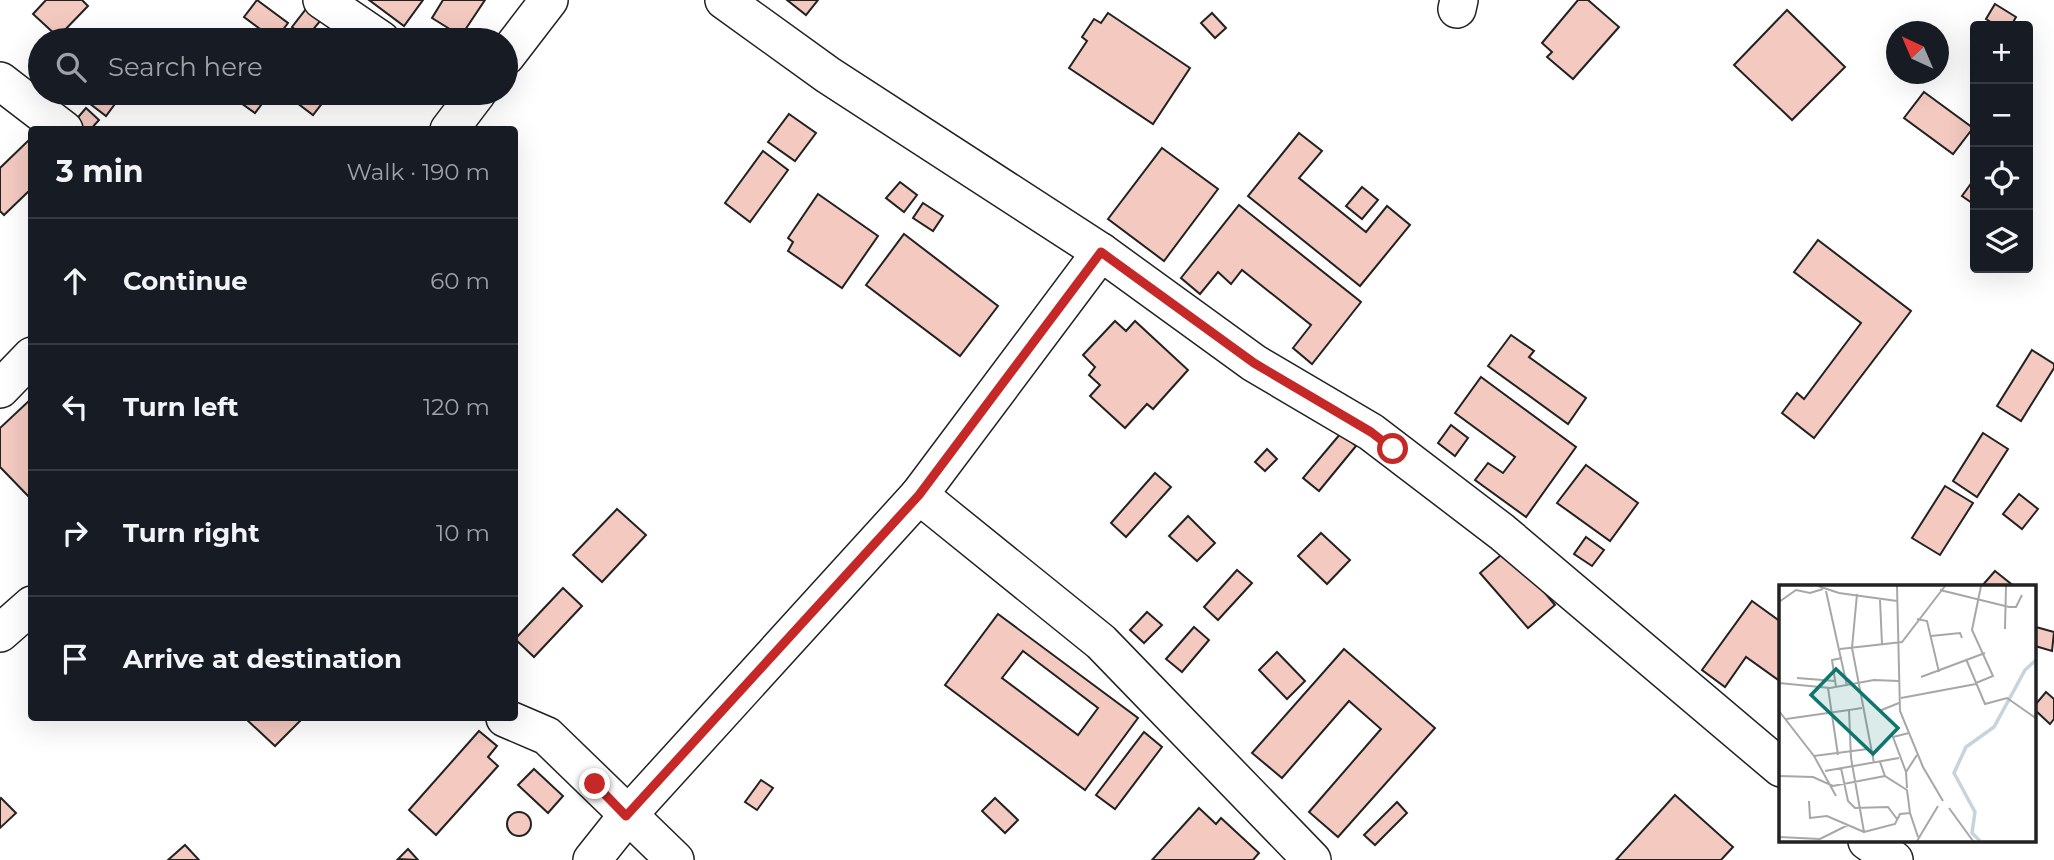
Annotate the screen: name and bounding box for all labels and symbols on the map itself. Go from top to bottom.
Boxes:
north arrow [1886,21,1949,84]
route start [1377,433,1408,464]
inset map [1779,585,2036,842]
route end [579,768,610,799]

